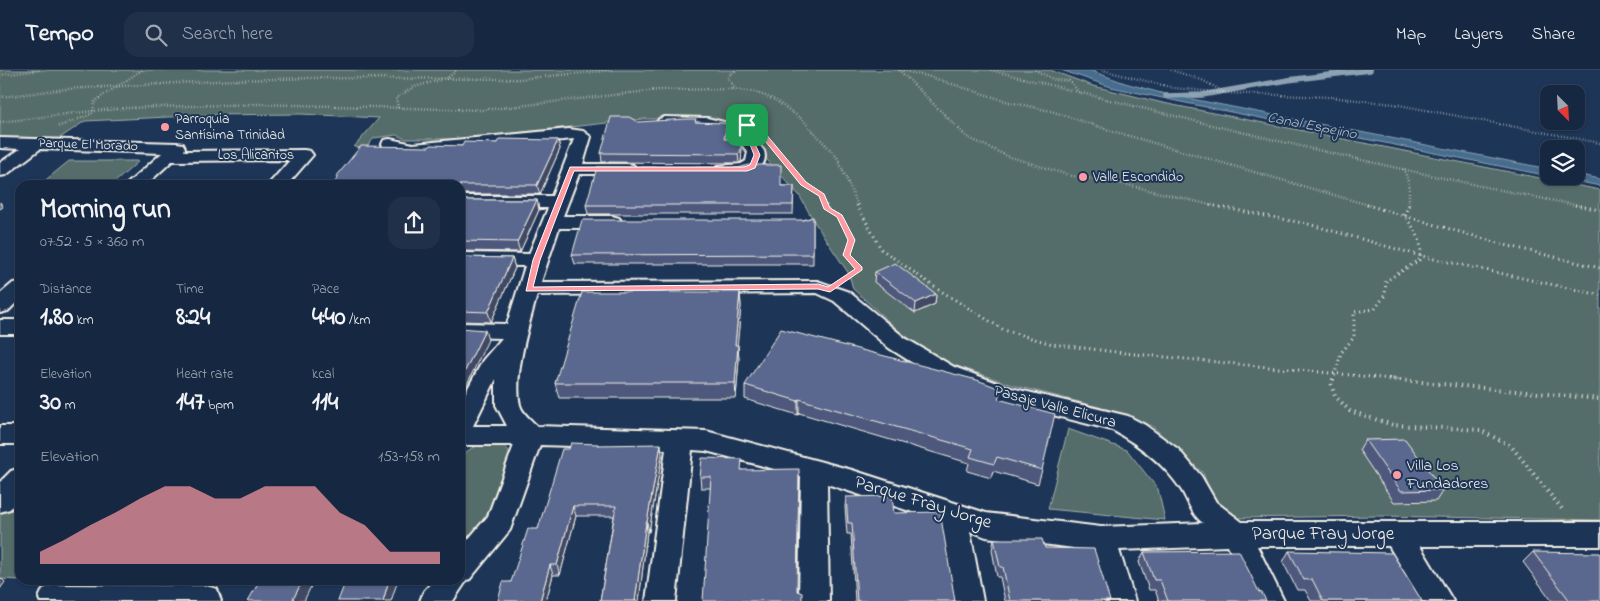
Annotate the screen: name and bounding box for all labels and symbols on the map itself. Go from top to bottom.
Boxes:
north arrow [1540,85,1585,130]
pin [726,104,768,146]
water label: Canal Espejino [1265,107,1360,146]
place label: Parroquia Santísima Trinidad [175,109,285,146]
marker: Parroquia Santísima Trinidad [159,121,171,133]
street label: Parque El Morado [38,133,138,157]
street label: Los Alicantos [218,145,294,166]
place label: Valle Escondido [1092,167,1183,188]
marker: Valle Escondido [1077,171,1089,183]
street label: Pasaje Valle Elicura [991,379,1119,435]
place label: Villa Los Fundadores [1406,454,1488,496]
street label: Parque Fray Jorge [850,469,995,539]
marker: Villa Los Fundadores [1391,469,1403,481]
street label: Parque Fray Jorge [1252,521,1395,550]

